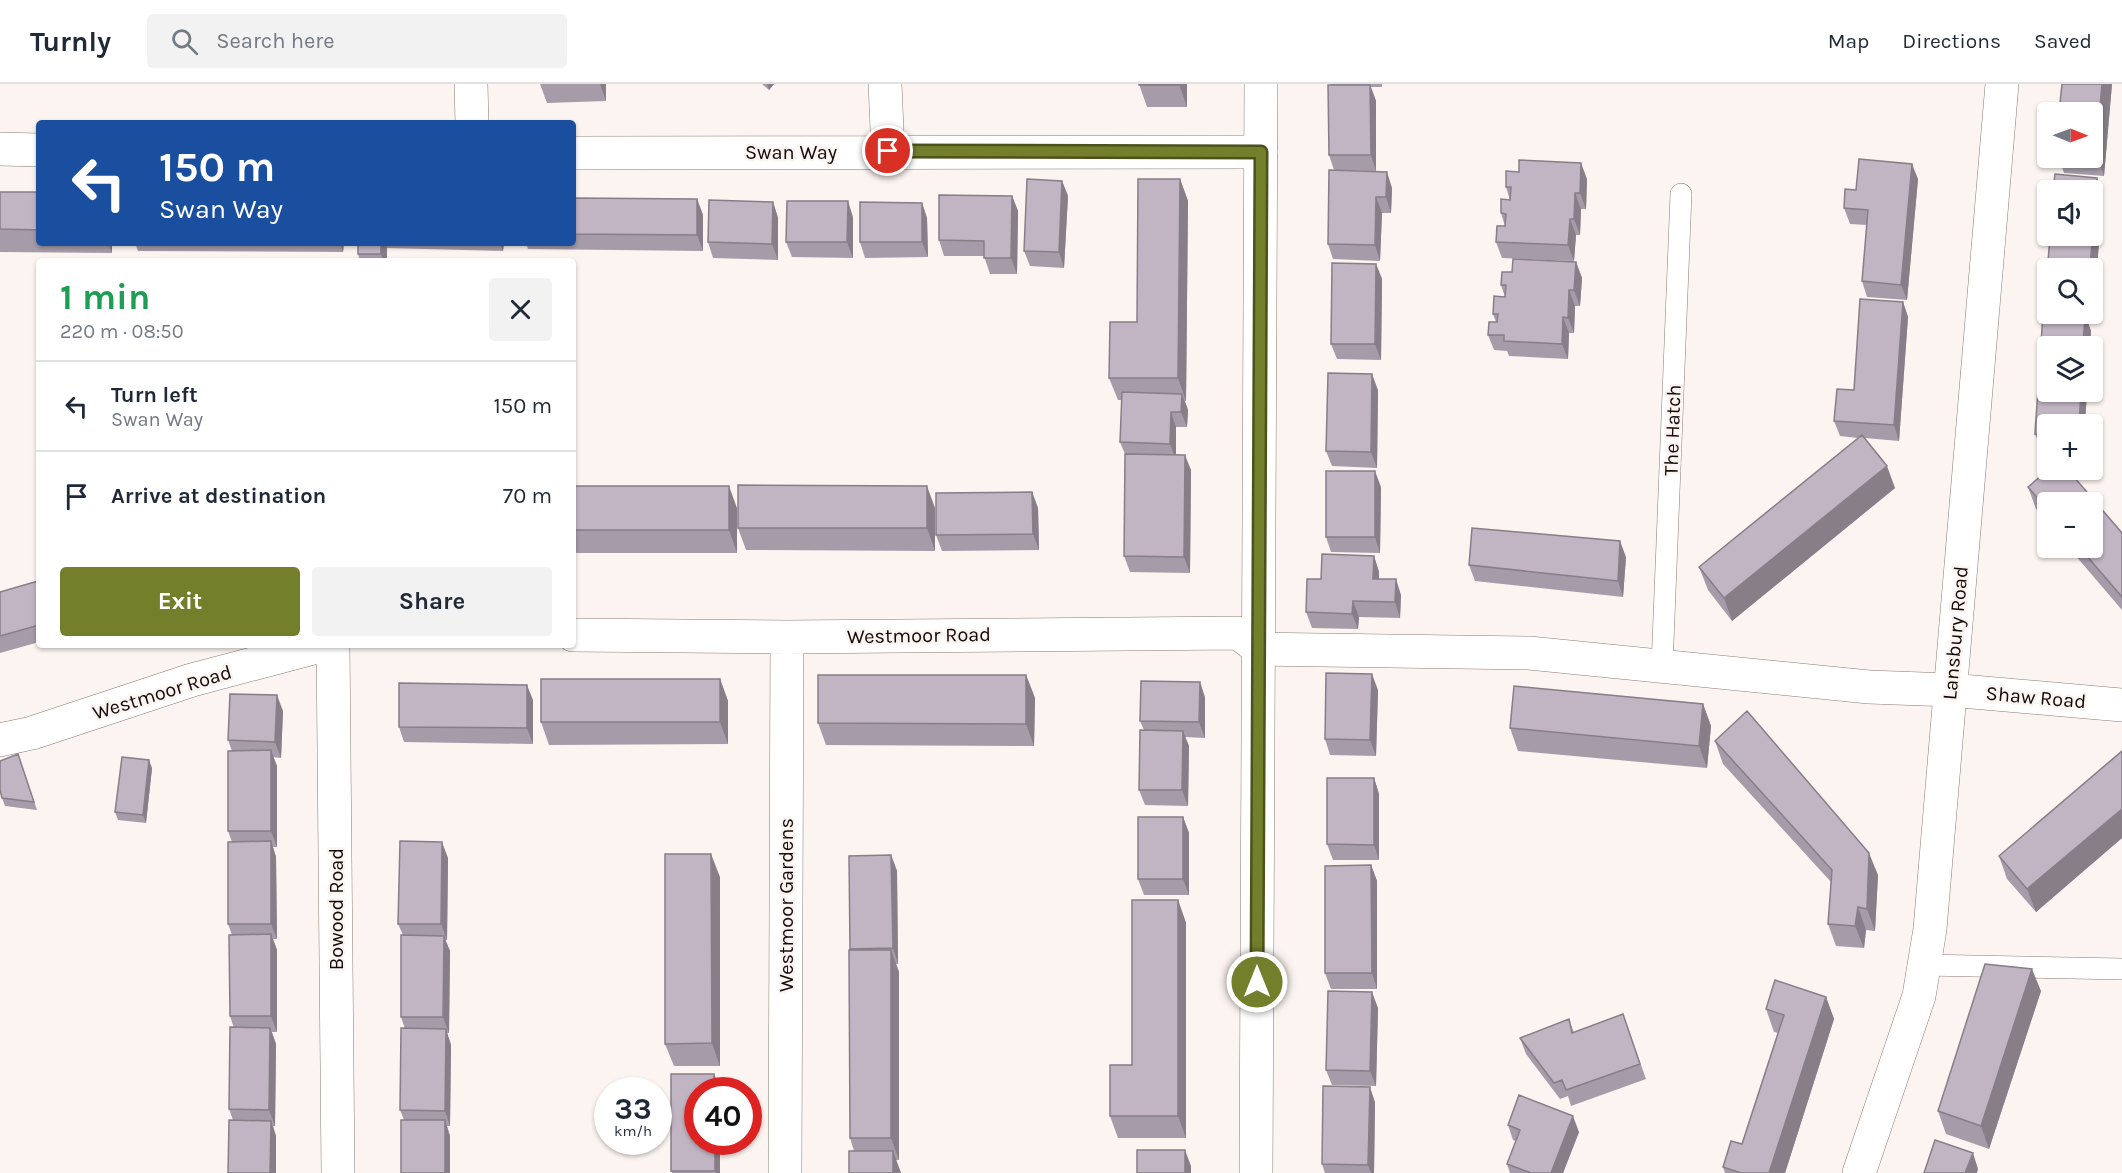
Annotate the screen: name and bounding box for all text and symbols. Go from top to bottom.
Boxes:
search box [147,14,567,68]
text: Turnly [30,25,111,58]
icon: search [168,25,201,58]
text: Search here [216,28,335,54]
text: Map [1828,29,1869,53]
text: Directions [1902,29,2001,53]
text: Saved [2034,29,2092,53]
north arrow [2037,102,2103,168]
map controls [2037,102,2103,558]
pin [862,125,913,176]
icon: arrive [871,134,904,167]
street label: Swan Way [745,141,837,164]
text: 150 m [159,142,275,192]
icon: left [60,144,138,222]
button: sound [2037,180,2103,246]
text: Swan Way [159,193,283,225]
button: search [2037,258,2103,324]
text: 1 min [60,276,150,318]
button: close [489,278,552,341]
text: 220 m · 08:50 [60,320,184,343]
button: layers [2037,336,2103,402]
text: Turn left [111,382,198,408]
street label: The Hatch [1659,384,1686,476]
icon: left [60,390,93,423]
text: 150 m [493,393,552,419]
text: Swan Way [111,408,203,431]
button: + [2037,414,2103,480]
icon: arrive [60,480,93,513]
text: Arrive at destination [111,483,326,509]
text: 70 m [503,483,552,509]
button: − [2037,492,2103,558]
street label: Lansbury Road [1938,565,1973,701]
button: Exit [60,567,300,636]
button: Share [312,567,552,636]
street label: Westmoor Road [847,623,991,648]
street label: Westmoor Road [90,660,234,725]
street label: Shaw Road [1985,682,2087,713]
street label: Westmoor Gardens [775,818,798,992]
street label: Bowood Road [325,848,348,970]
position arrow [1225,950,1289,1014]
speed limit sign: 40 [684,1077,762,1155]
text: 33 [614,1091,652,1127]
text: km/h [614,1122,652,1140]

